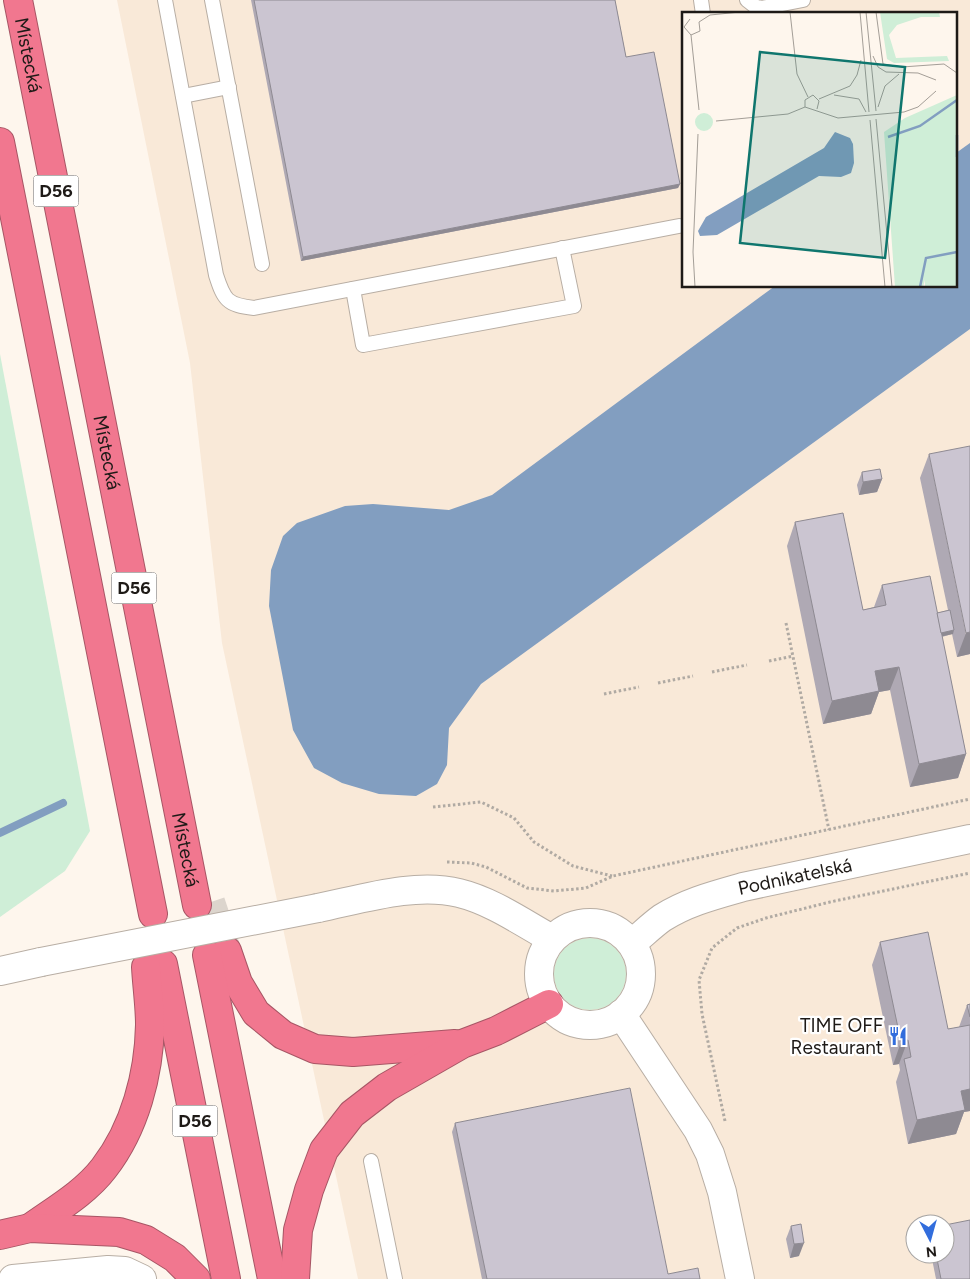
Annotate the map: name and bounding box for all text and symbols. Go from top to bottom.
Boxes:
inset map [682,12,958,288]
street label: Místecká [10,16,48,94]
road number: D56 [34,176,78,207]
street label: Místecká [89,413,126,492]
road number: D56 [112,572,156,604]
street label: Místecká [167,810,205,889]
street label: Podnikatelská [736,853,854,899]
place label: TIME OFF Restaurant [791,1014,883,1059]
restaurant icon: TIME OFF Restaurant [887,1025,909,1047]
road number: D56 [172,1106,218,1136]
north arrow [905,1214,955,1264]
text: N [925,1242,938,1260]

